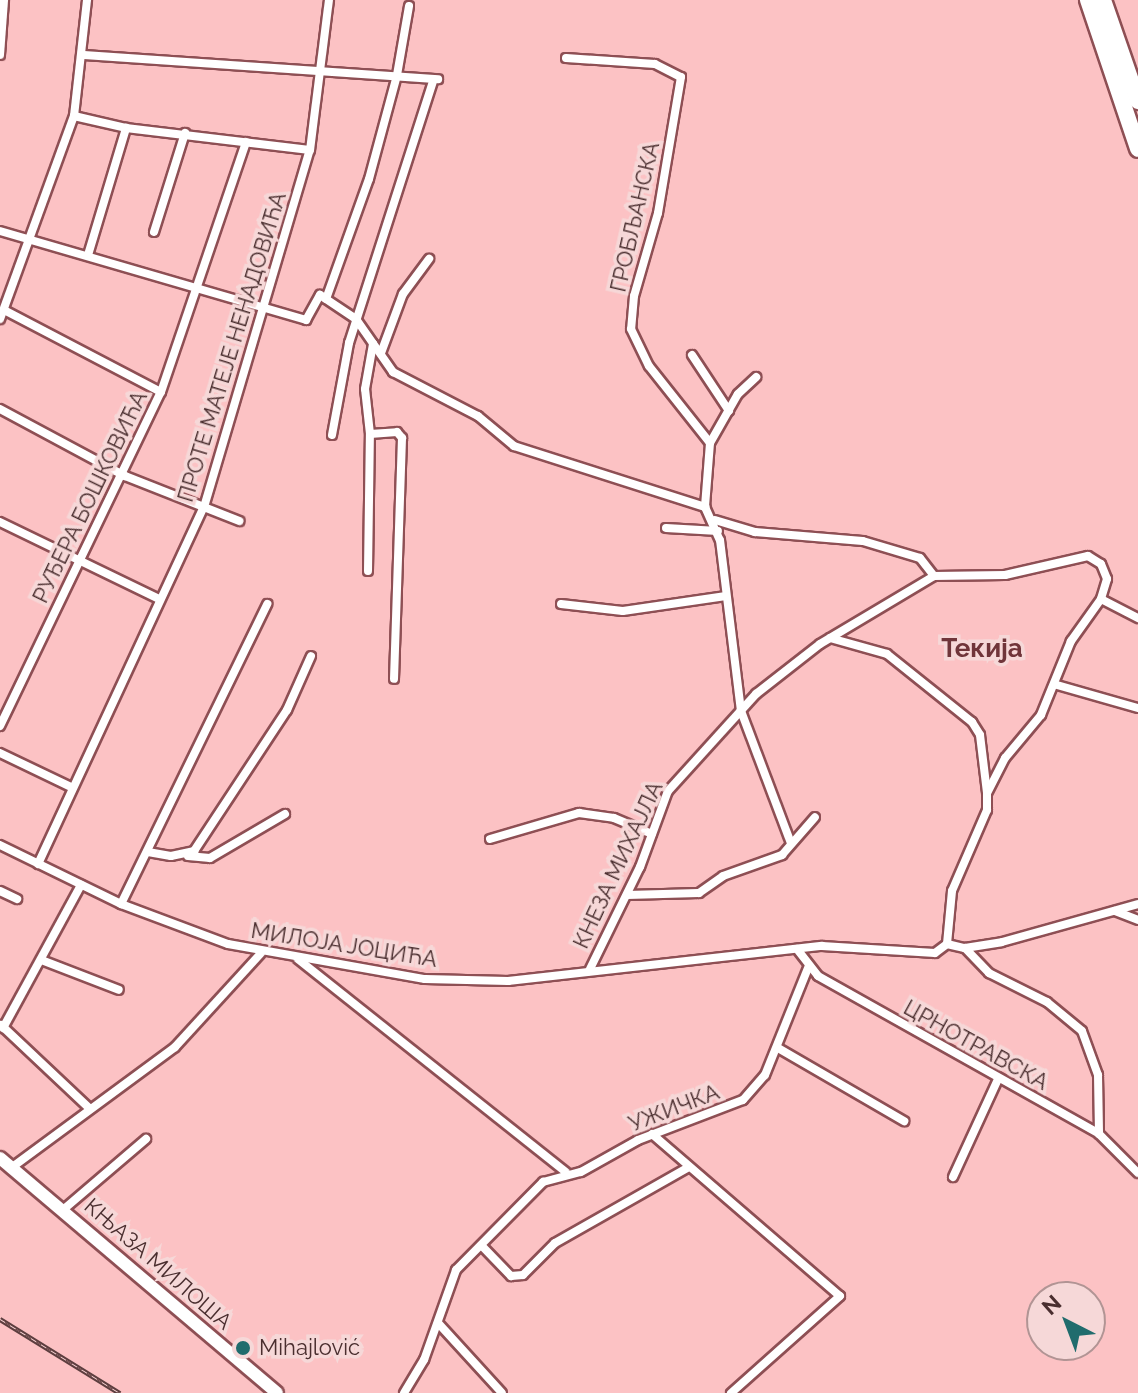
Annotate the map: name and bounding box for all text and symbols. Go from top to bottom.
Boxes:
street label: ГРОБЉАНСКА [605,139,665,295]
street label: ПРОТЕ МАТЕЈЕ НЕНАДОВИЋА [172,189,292,505]
street label: РУЂЕРА БОШКОВИЋА [27,386,153,608]
district label: Текија [941,633,1023,665]
street label: КНЕЗА МИХАЈЛА [568,777,668,953]
street label: МИЛОЈА ЈОЦИЋА [248,917,440,973]
street label: ЦРНОТРАВСКА [899,994,1053,1096]
street label: УЖИЧКА [625,1079,723,1137]
street label: КЊАЗА МИЛОША [79,1193,237,1335]
north arrow [1026,1281,1106,1361]
text: N [1036,1289,1066,1320]
place label: Mihajlović [259,1335,360,1361]
marker: Mihajlović [234,1339,252,1357]

